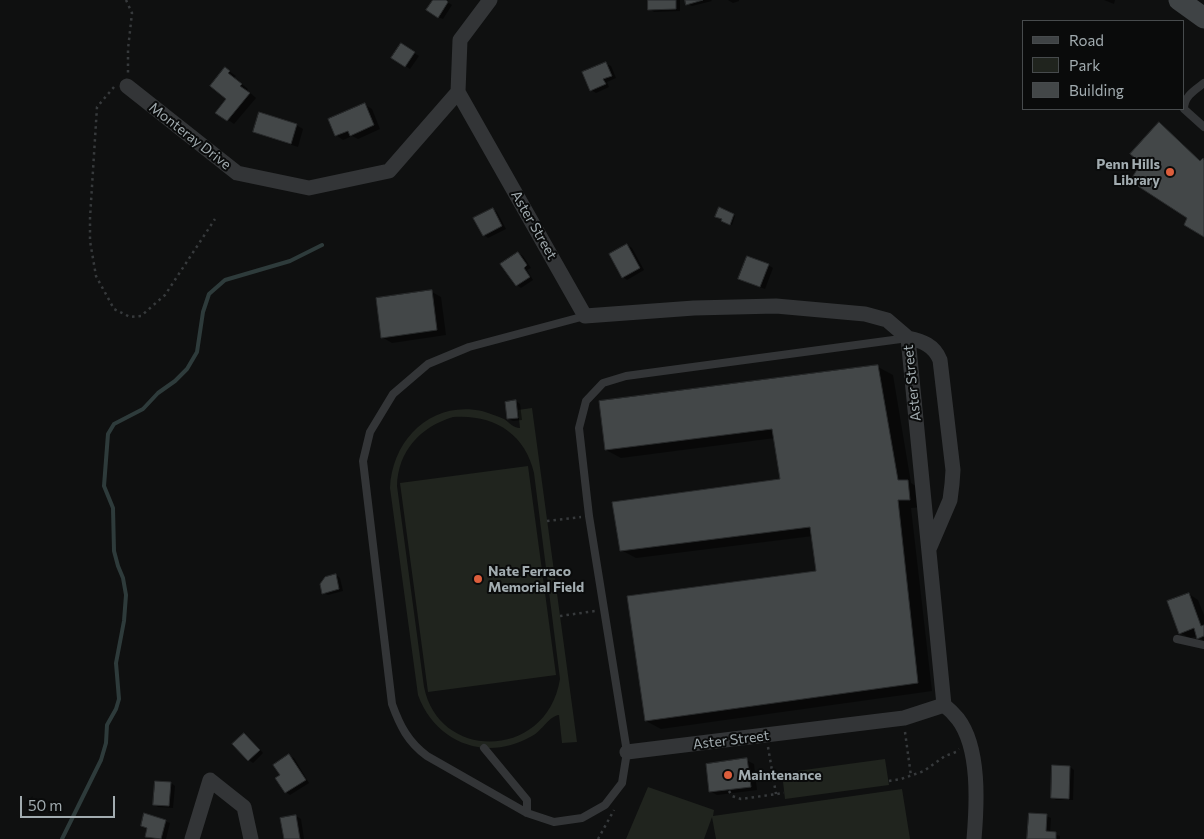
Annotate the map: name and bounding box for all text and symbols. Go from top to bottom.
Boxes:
legend [1022,20,1184,110]
text: Road [1069,31,1104,49]
text: Park [1069,56,1100,74]
text: Building [1069,81,1124,99]
street label: Monteray Drive [146,99,234,173]
place label: Penn Hills Library [1096,156,1160,188]
marker: Penn Hills Library [1164,166,1176,178]
street label: Aster Street [508,188,560,262]
street label: Aster Street [900,344,924,422]
place label: Nate Ferraco Memorial Field [488,563,584,596]
marker: Nate Ferraco Memorial Field [472,573,484,585]
street label: Aster Street [692,727,770,753]
place label: Maintenance [738,767,822,783]
marker: Maintenance [722,769,734,781]
scale bar [22,786,118,818]
text: 50 m [28,796,62,814]

